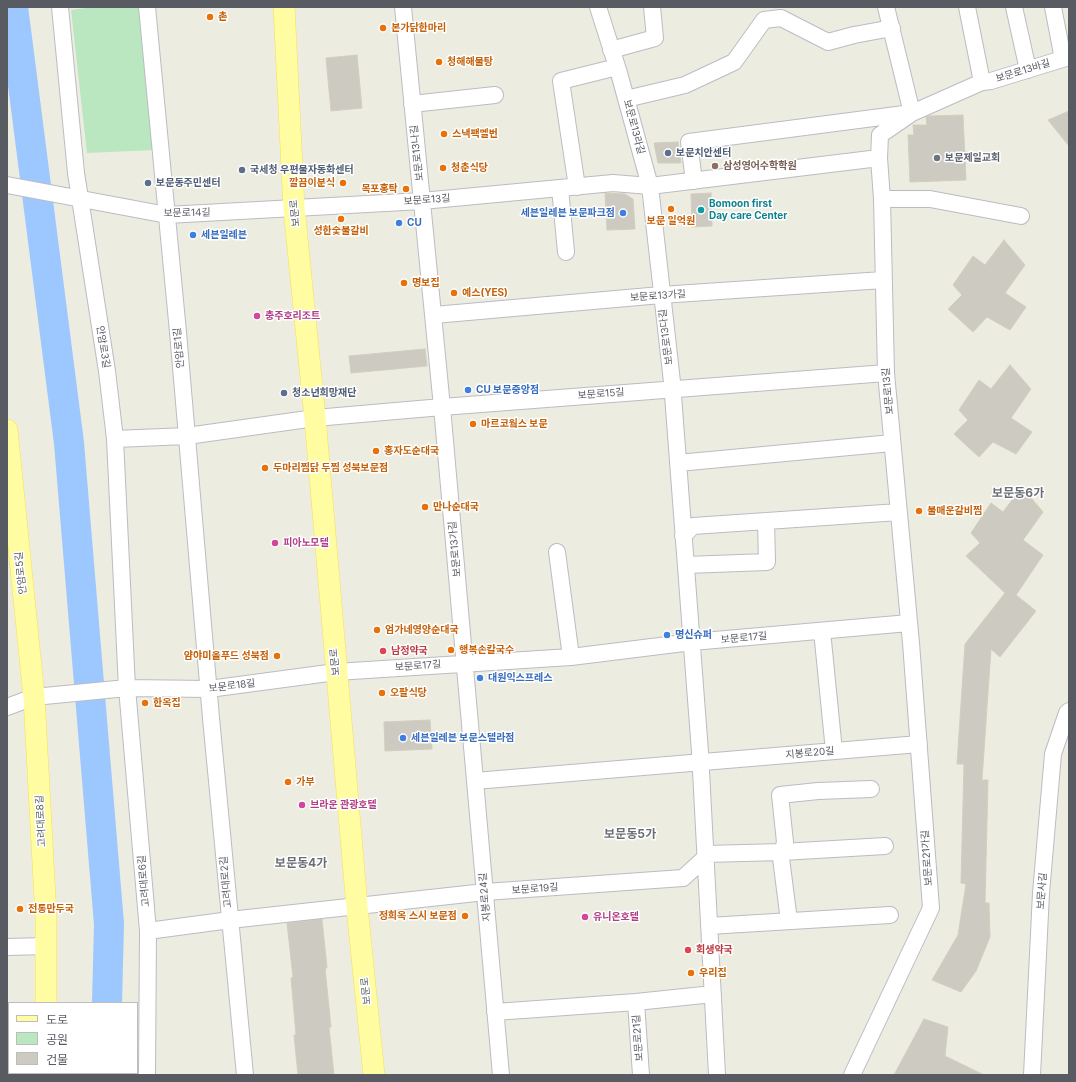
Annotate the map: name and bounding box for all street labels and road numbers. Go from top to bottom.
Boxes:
street label: 보문로13바길 [994,57,1052,85]
street label: 보문로13라길 [621,98,647,156]
street label: 보문로13나길 [408,124,426,182]
street label: 보문로13길 [403,192,451,208]
street label: 보문로 [288,199,302,227]
street label: 보문로14길 [163,207,211,219]
street label: 보문로13가길 [630,288,686,304]
street label: 보문로13다길 [657,308,675,366]
street label: 안암로3길 [94,325,112,369]
street label: 안암로1길 [171,327,187,369]
street label: 보문로13길 [880,367,896,415]
street label: 보문로15길 [577,386,625,402]
street label: 보문로13가길 [447,520,463,578]
street label: 안암로5길 [13,551,29,595]
street label: 보문로17길 [720,630,768,646]
street label: 보문로 [328,648,342,676]
street label: 보문로17길 [394,658,442,674]
street label: 보문로18길 [208,677,256,695]
street label: 지봉로20길 [785,745,835,761]
street label: 고려대로8길 [34,795,48,847]
street label: 보문로21가길 [919,830,935,886]
street label: 고려대로6길 [136,854,152,908]
street label: 고려대로2길 [218,856,234,908]
street label: 지봉로24길 [477,872,493,922]
street label: 보문사길 [1035,872,1049,910]
street label: 보문로19길 [511,881,559,897]
street label: 보문로 [359,977,373,1005]
street label: 보문로21길 [630,1014,646,1062]

